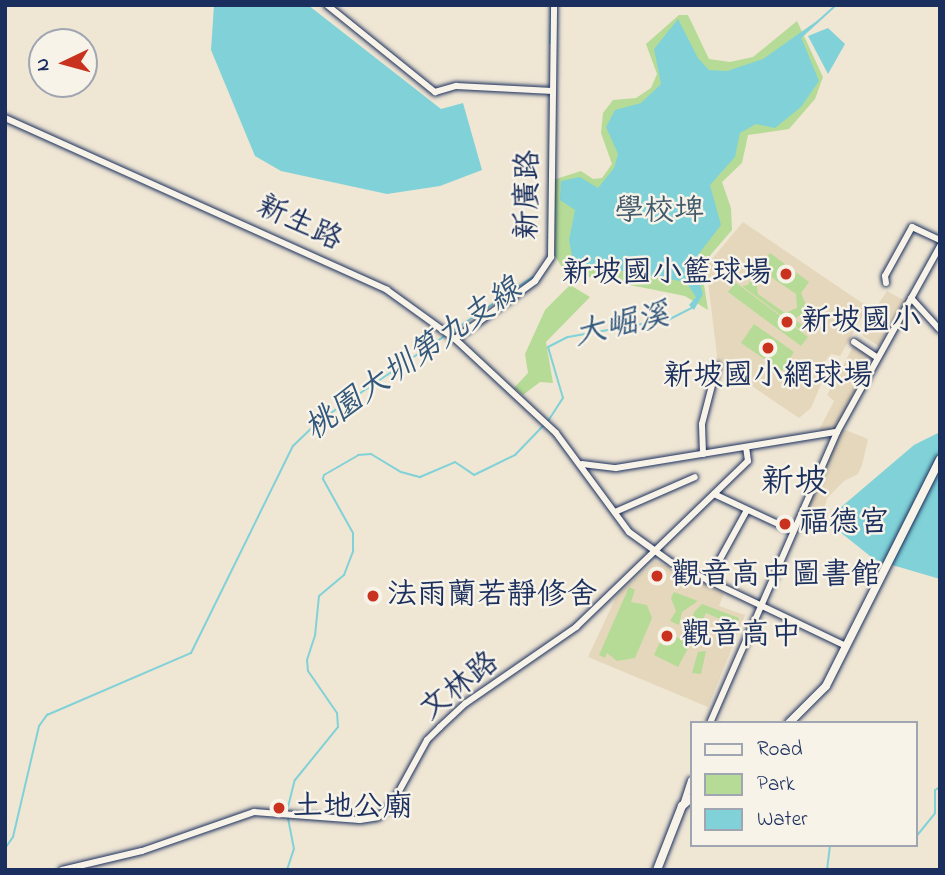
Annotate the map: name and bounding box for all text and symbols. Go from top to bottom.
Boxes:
north arrow [28,28,98,98]
text: N [30,57,58,72]
street label: 新廣路 [510,150,548,240]
street label: 新生路 [251,189,347,259]
park label: 學校埤 [614,194,704,230]
place label: 新坡國小籃球場 [562,256,772,292]
marker: 新坡國小籃球場 [778,266,794,282]
water label: 桃園大圳第九支線 [298,272,530,450]
water label: 大崛溪 [571,297,673,357]
place label: 新坡國小 [801,304,921,340]
marker: 新坡國小 [779,314,795,330]
marker: 新坡國小網球場 [760,340,776,356]
place label: 新坡國小網球場 [663,359,873,395]
district label: 新坡 [761,464,827,504]
place label: 福德宮 [799,506,889,542]
marker: 福德宮 [777,516,793,532]
place label: 觀音高中圖書館 [671,558,881,594]
marker: 觀音高中圖書館 [649,568,665,584]
place label: 法雨蘭若靜修舍 [387,578,597,614]
marker: 法雨蘭若靜修舍 [365,588,381,604]
place label: 觀音高中 [681,618,801,654]
marker: 觀音高中 [659,628,675,644]
street label: 文林路 [413,645,507,729]
legend [690,721,917,847]
text: Road [757,735,803,765]
text: Park [757,770,795,800]
place label: 土地公廟 [293,790,413,826]
marker: 土地公廟 [271,800,287,816]
text: Water [757,805,808,835]

